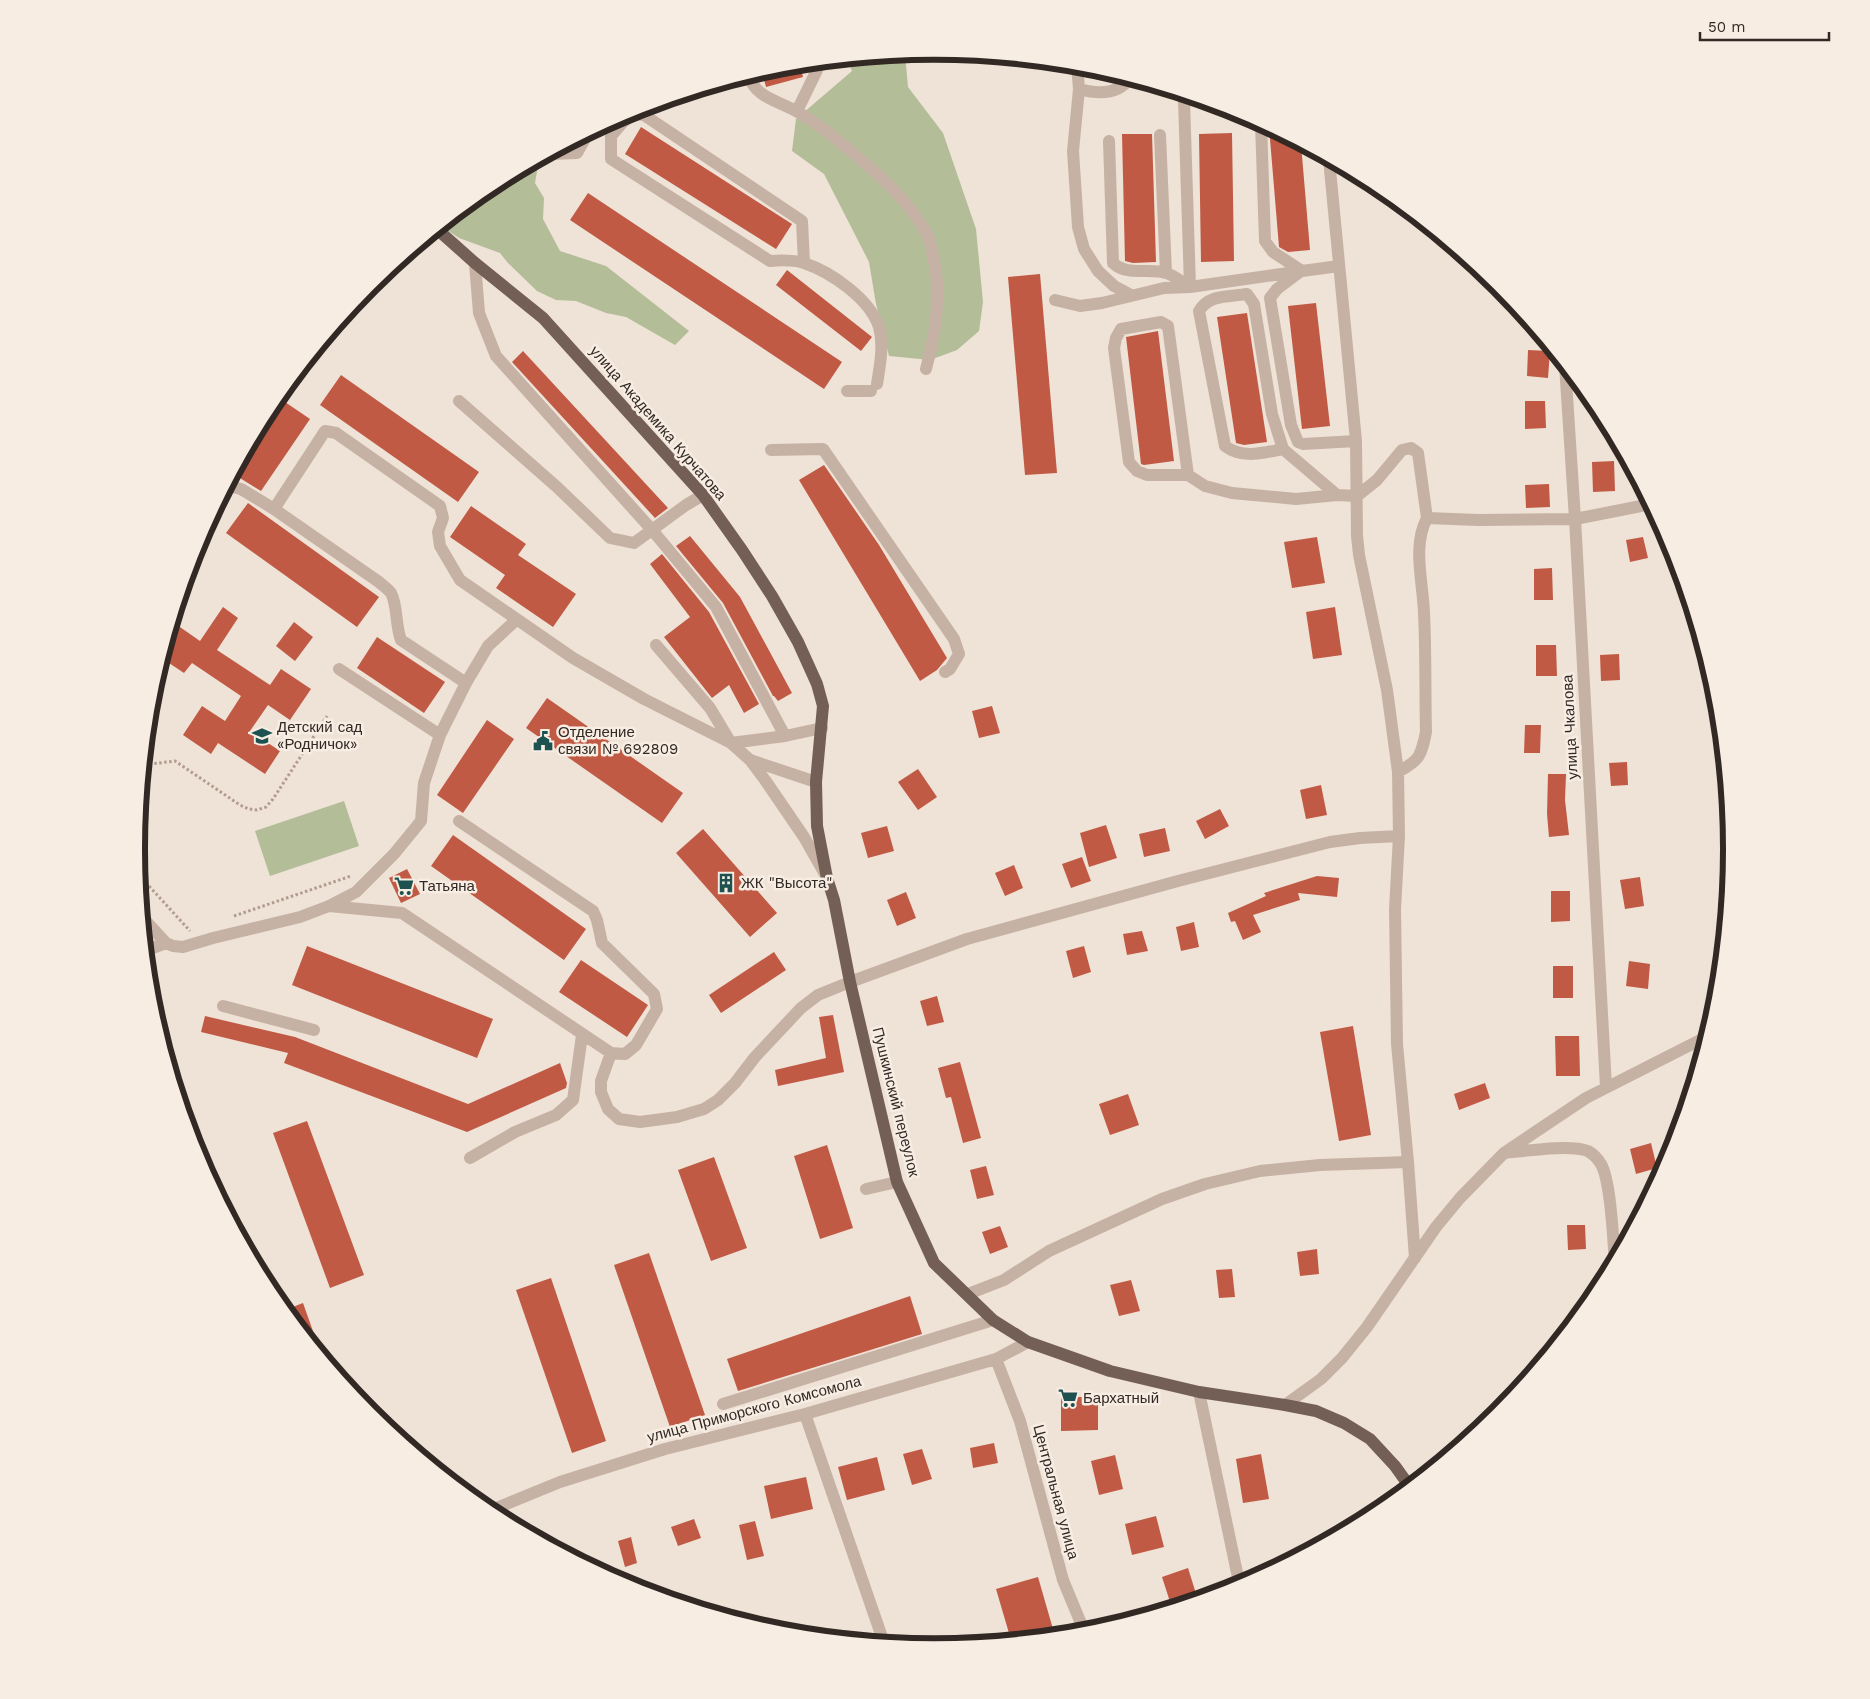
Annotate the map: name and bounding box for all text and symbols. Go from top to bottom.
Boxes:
scale bar [1700,10,1829,42]
text: 50 m [1708,18,1745,36]
street label: улица Академика Курчатова [586,342,730,504]
street label: улица Чкалова [1558,673,1582,780]
place label: Детский сад «Родничок» [277,718,362,753]
place label: Отделение связи № 692809 [558,723,678,758]
school or university icon: Детский сад «Родничок» [251,725,273,747]
public building icon: Отделение связи № 692809 [532,730,554,752]
building icon: ЖК "Высота" [715,872,737,894]
place label: ЖК "Высота" [741,874,832,892]
supermarket icon: Татьяна [393,875,415,897]
place label: Татьяна [419,877,476,895]
street label: Пушкинский переулок [869,1025,923,1179]
street label: улица Приморского Комсомола [645,1372,864,1446]
supermarket icon: Бархатный [1057,1387,1079,1409]
place label: Бархатный [1083,1389,1159,1407]
street label: Центральная улица [1029,1423,1083,1562]

